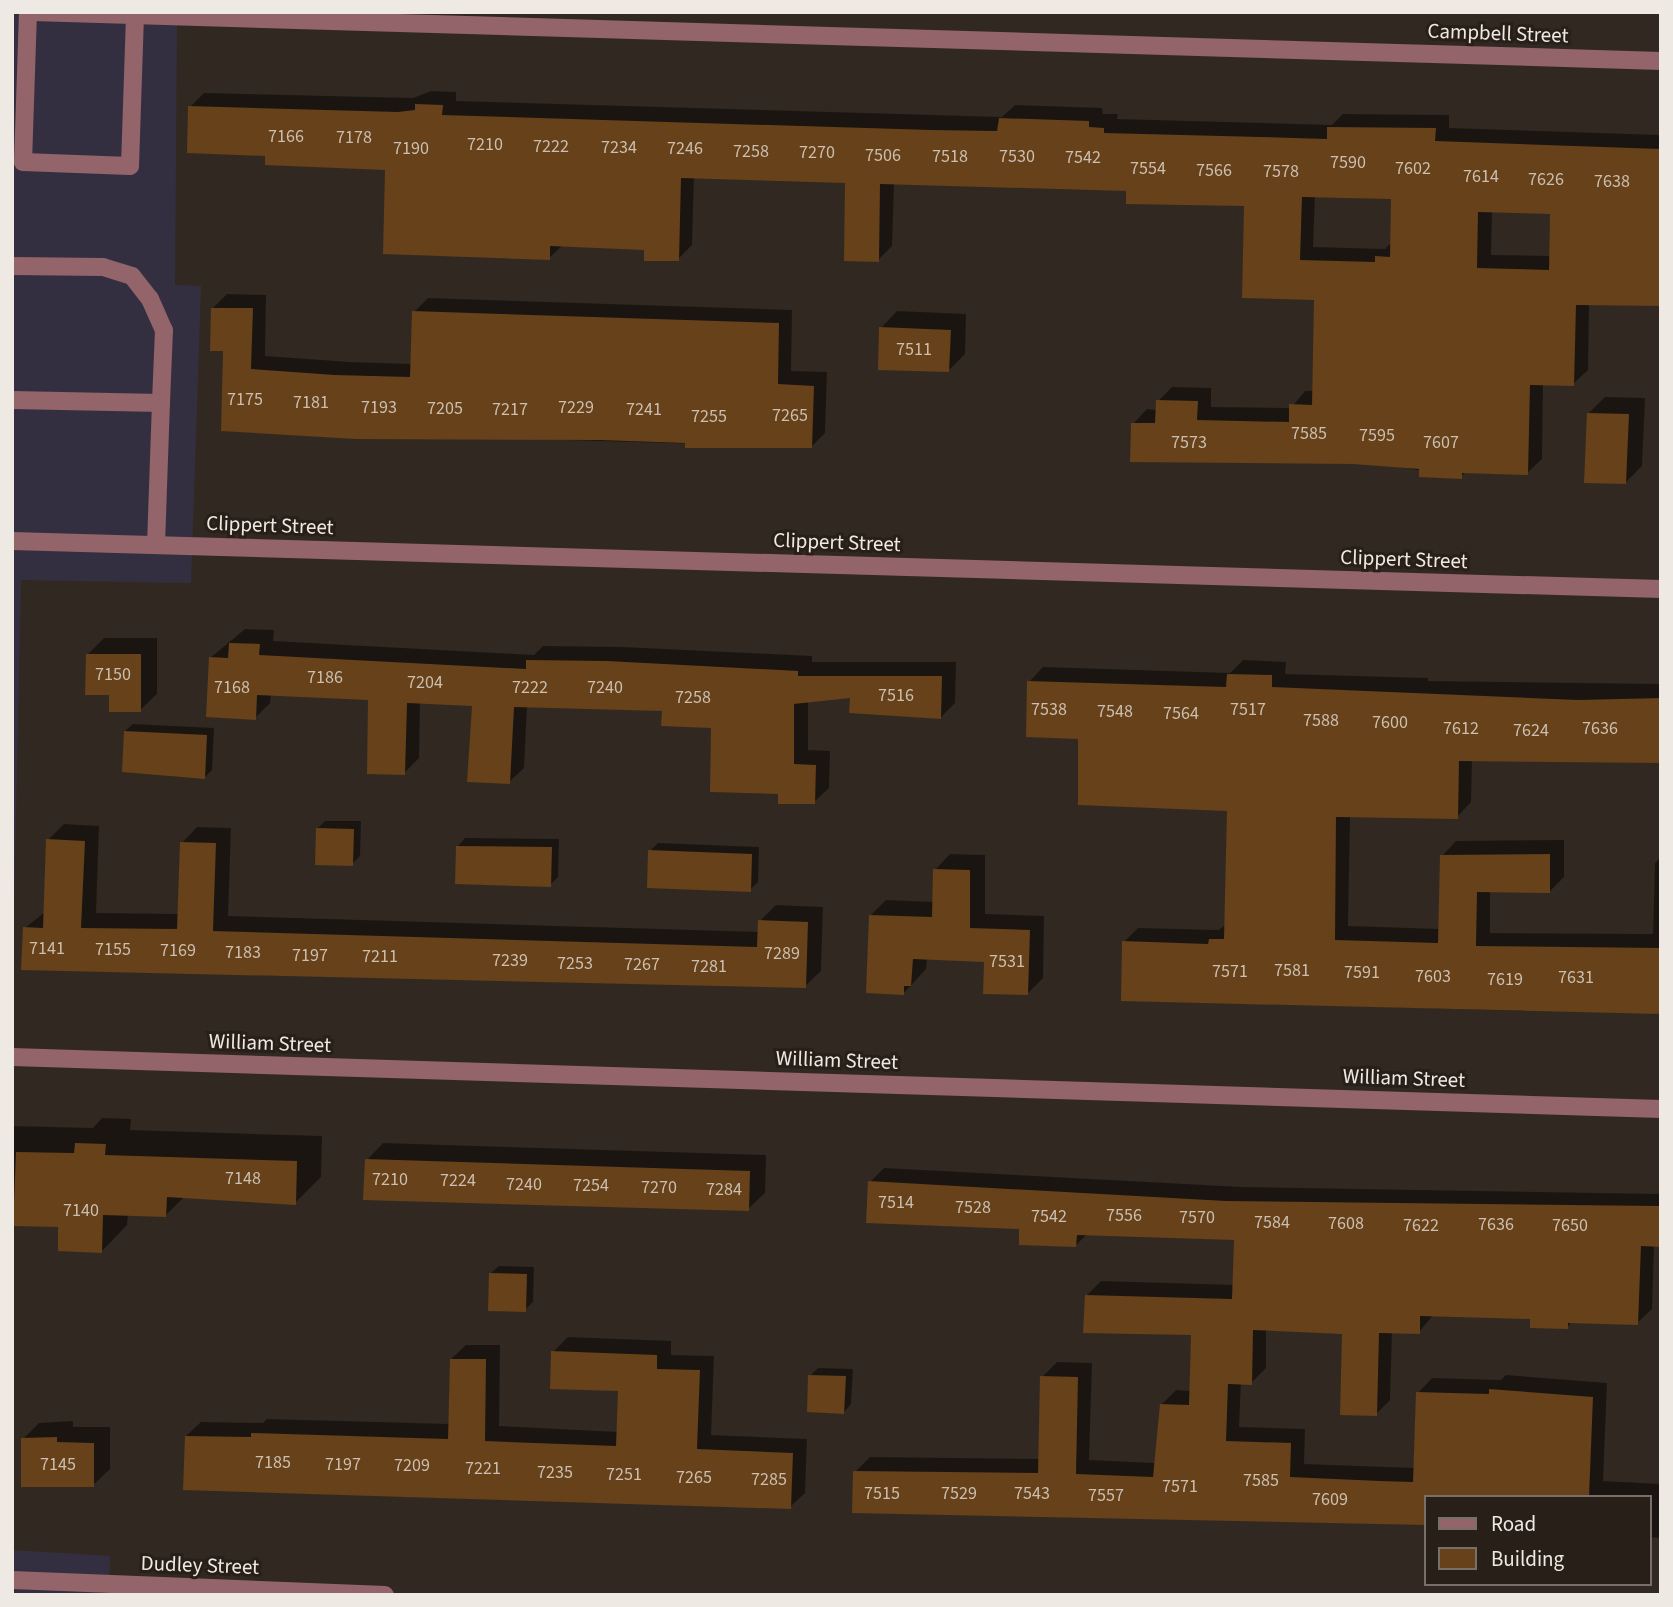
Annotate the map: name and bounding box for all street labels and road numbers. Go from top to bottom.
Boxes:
street label: Campbell Street [1427,18,1569,48]
street label: Clippert Street [206,510,334,540]
street label: Clippert Street [773,527,901,557]
street label: Clippert Street [1340,544,1468,574]
street label: William Street [208,1028,332,1058]
street label: William Street [775,1045,899,1075]
street label: William Street [1342,1063,1466,1093]
street label: Dudley Street [140,1550,260,1580]

